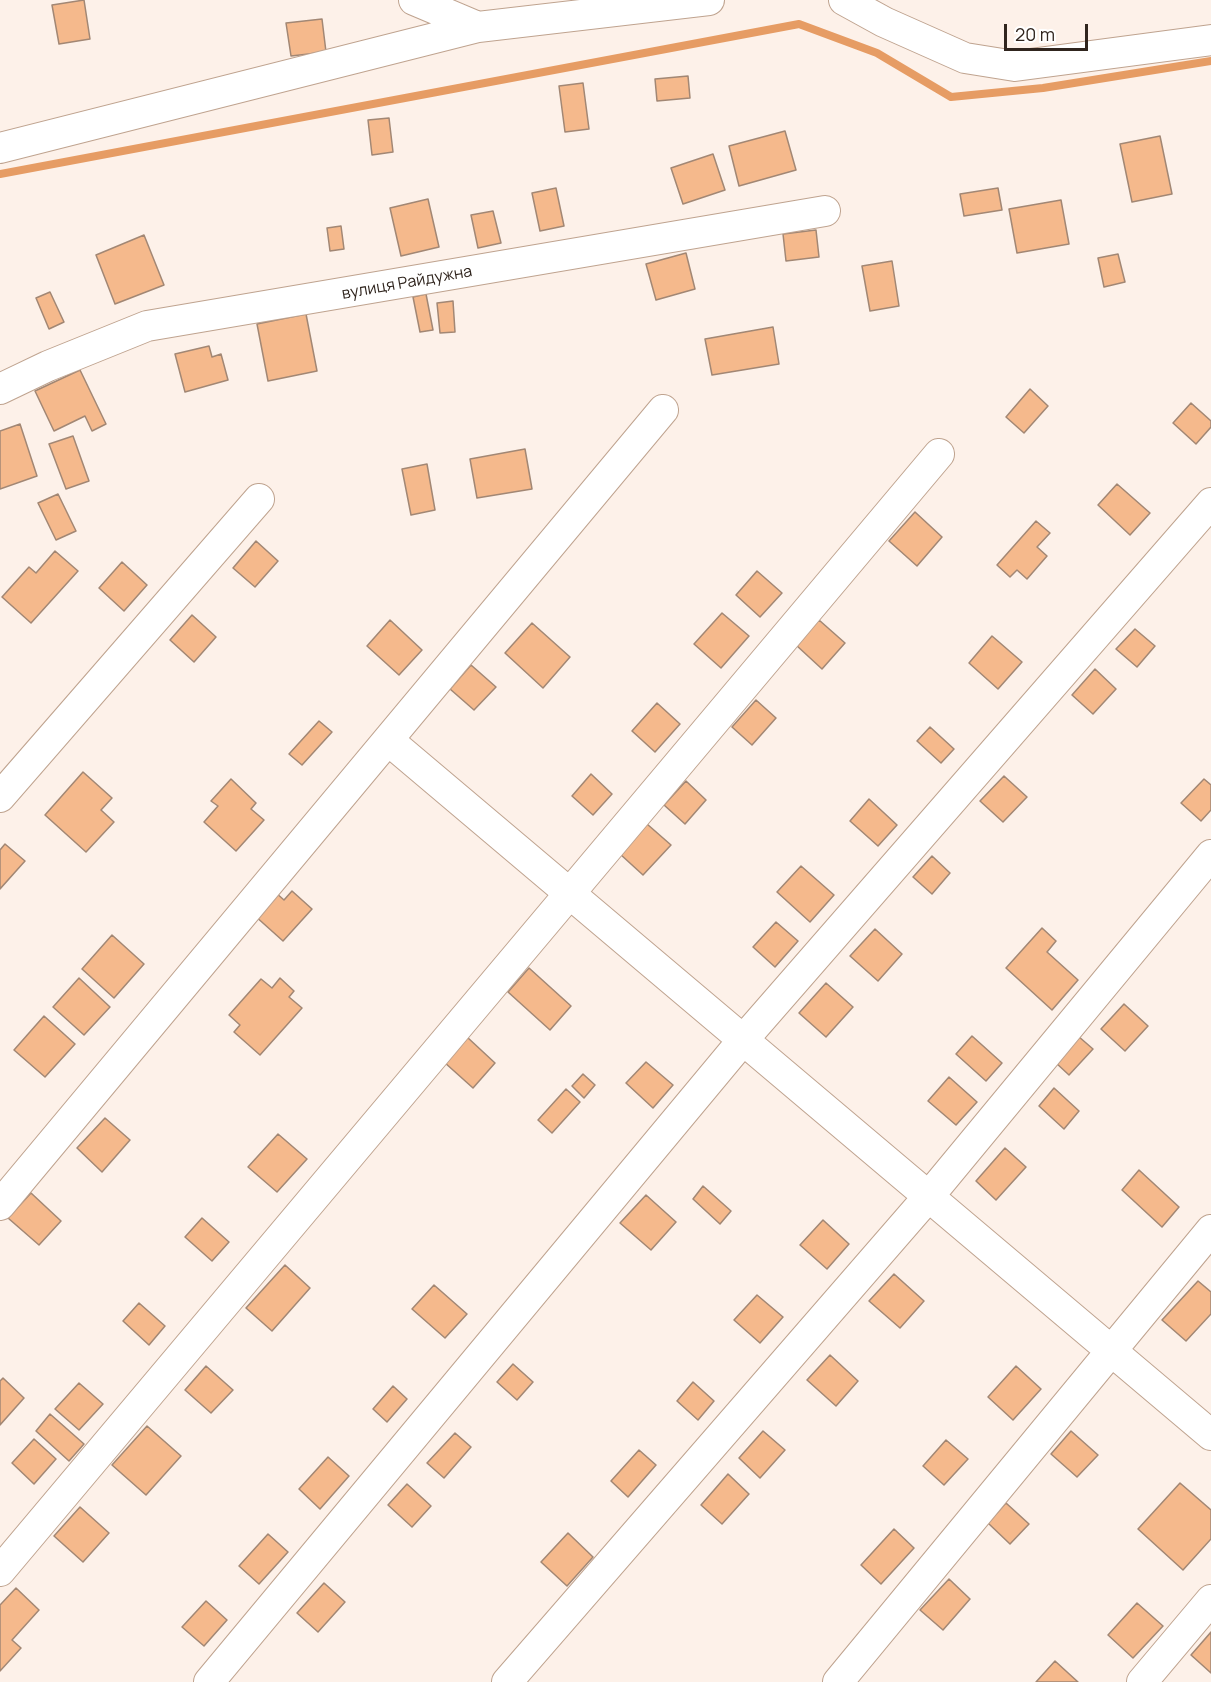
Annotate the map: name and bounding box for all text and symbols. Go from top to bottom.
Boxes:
scale bar [1007,12,1091,50]
text: 20 m [1015,22,1055,46]
street label: вулиця Райдужна [340,262,474,304]

